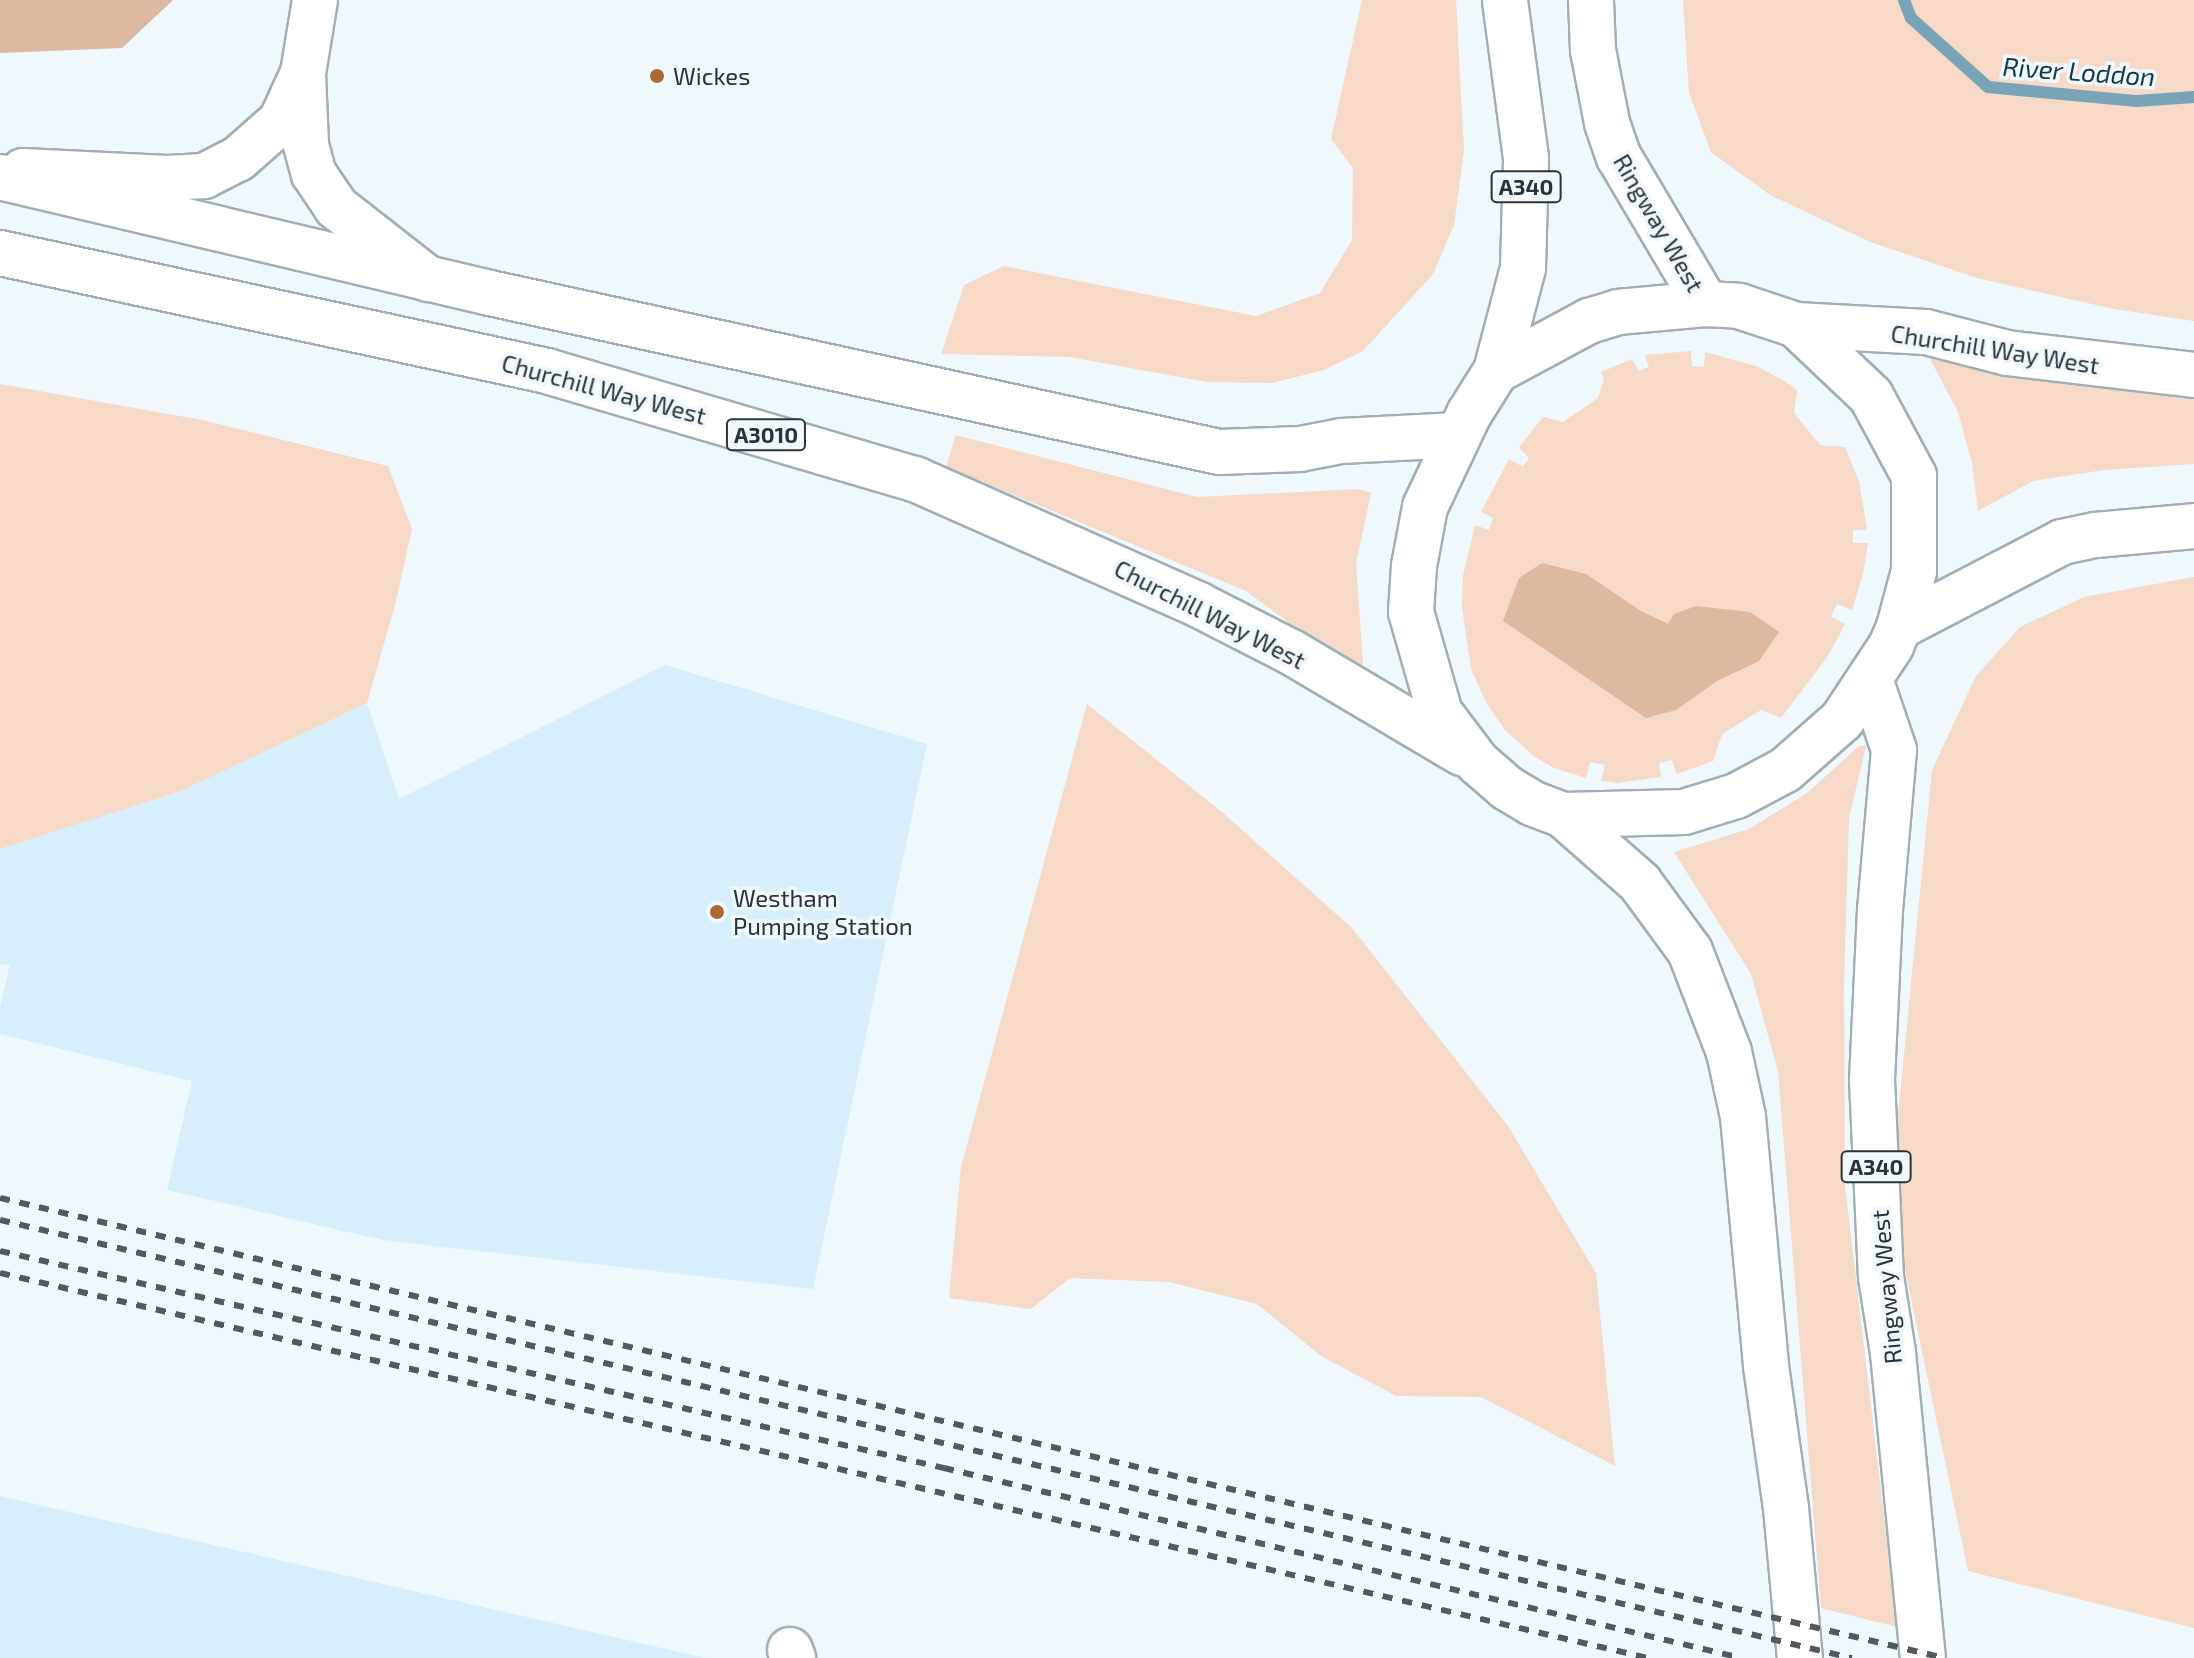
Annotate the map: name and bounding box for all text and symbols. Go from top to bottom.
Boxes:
water label: River Loddon [2001,50,2157,92]
place label: Wickes [673,62,750,90]
marker: Wickes [648,67,666,85]
street label: Ringway West [1608,148,1710,298]
road number: A340 [1490,169,1562,205]
street label: Churchill Way West [1888,318,2102,380]
street label: Churchill Way West [498,348,710,430]
road number: A3010 [724,417,808,453]
street label: Churchill Way West [1109,553,1311,675]
place label: Westham Pumping Station [733,884,913,940]
marker: Westham Pumping Station [708,903,726,921]
road number: A340 [1840,1149,1912,1185]
street label: Ringway West [1865,1208,1907,1366]

